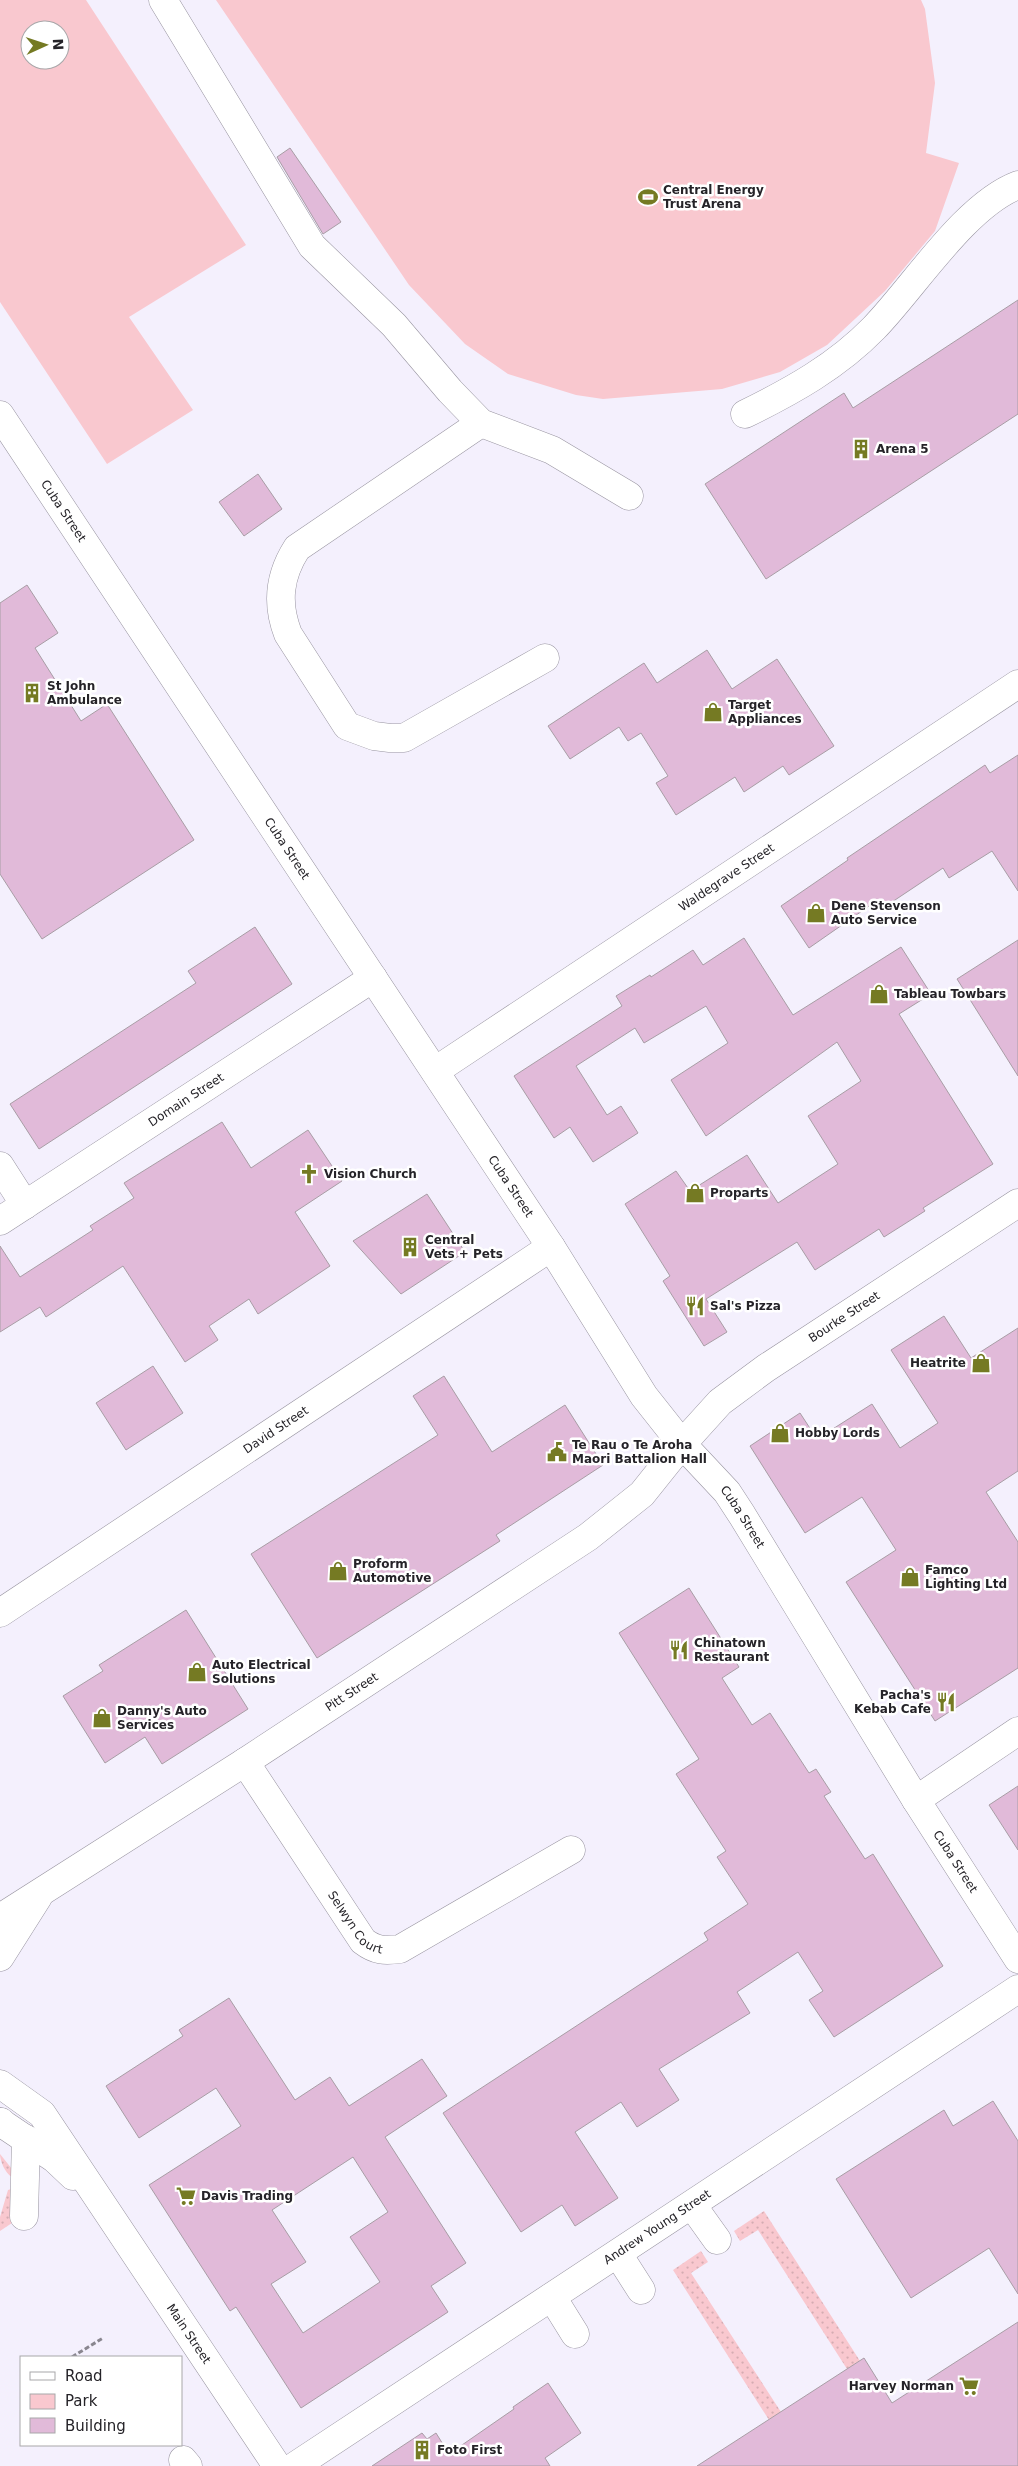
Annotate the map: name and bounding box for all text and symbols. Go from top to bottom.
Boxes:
north arrow [20,20,70,70]
text: N [50,38,66,51]
place label: Central Energy Trust Arena [663,183,764,211]
sports icon: Central Energy Trust Arena [637,186,659,208]
building icon: Arena 5 [850,438,872,460]
place label: Arena 5 [876,442,929,456]
street label: Cuba Street [38,477,89,545]
place label: St John Ambulance [47,679,122,707]
building icon: St John Ambulance [21,682,43,704]
place label: Target Appliances [728,698,802,726]
shop icon: Target Appliances [702,701,724,723]
street label: Cuba Street [262,815,313,882]
street label: Waldegrave Street [676,841,777,914]
place label: Dene Stevenson Auto Service [831,899,941,927]
shop icon: Dene Stevenson Auto Service [805,902,827,924]
shop icon: Tableau Towbars [868,983,890,1005]
place label: Tableau Towbars [894,987,1006,1001]
street label: Domain Street [146,1070,226,1129]
street label: Cuba Street [485,1153,536,1220]
church icon: Vision Church [298,1163,320,1185]
place label: Vision Church [324,1167,417,1181]
shop icon: Proparts [684,1182,706,1204]
place label: Proparts [710,1186,768,1200]
place label: Central Vets + Pets [425,1233,503,1261]
building icon: Central Vets + Pets [399,1236,421,1258]
street label: Bourke Street [806,1288,883,1345]
restaurant icon: Sal's Pizza [684,1295,706,1317]
place label: Sal's Pizza [710,1299,781,1313]
shop icon: Heatrite [970,1352,992,1374]
place label: Heatrite [910,1356,966,1370]
street label: David Street [241,1403,311,1456]
shop icon: Hobby Lords [769,1422,791,1444]
place label: Hobby Lords [795,1426,880,1440]
place label: Te Rau o Te Aroha Maori Battalion Hall [572,1438,707,1466]
public building icon: Te Rau o Te Aroha Maori Battalion Hall [546,1441,568,1463]
street label: Cuba Street [718,1483,768,1551]
place label: Proform Automotive [353,1557,431,1585]
shop icon: Proform Automotive [327,1560,349,1582]
place label: Famco Lighting Ltd [925,1563,1007,1591]
shop icon: Famco Lighting Ltd [899,1566,921,1588]
place label: Chinatown Restaurant [694,1636,769,1664]
restaurant icon: Chinatown Restaurant [668,1639,690,1661]
place label: Auto Electrical Solutions [212,1658,311,1686]
shop icon: Auto Electrical Solutions [186,1661,208,1683]
street label: Pitt Street [323,1670,381,1714]
place label: Pacha's Kebab Cafe [854,1688,931,1716]
restaurant icon: Pacha's Kebab Cafe [935,1691,957,1713]
place label: Danny's Auto Services [117,1704,207,1732]
shop icon: Danny's Auto Services [91,1707,113,1729]
street label: Cuba Street [930,1828,981,1896]
street label: Selwyn Court [325,1889,384,1957]
supermarket icon: Davis Trading [175,2185,197,2207]
street label: Andrew Young Street [601,2186,714,2267]
place label: Davis Trading [201,2189,293,2203]
street label: Main Street [164,2301,214,2367]
legend [20,2356,182,2446]
text: Road [65,2367,103,2385]
supermarket icon: Harvey Norman [958,2375,980,2397]
place label: Harvey Norman [849,2379,954,2393]
text: Park [65,2392,98,2410]
text: Building [65,2417,126,2435]
building icon: Foto First [411,2439,433,2461]
place label: Foto First [437,2443,502,2457]

